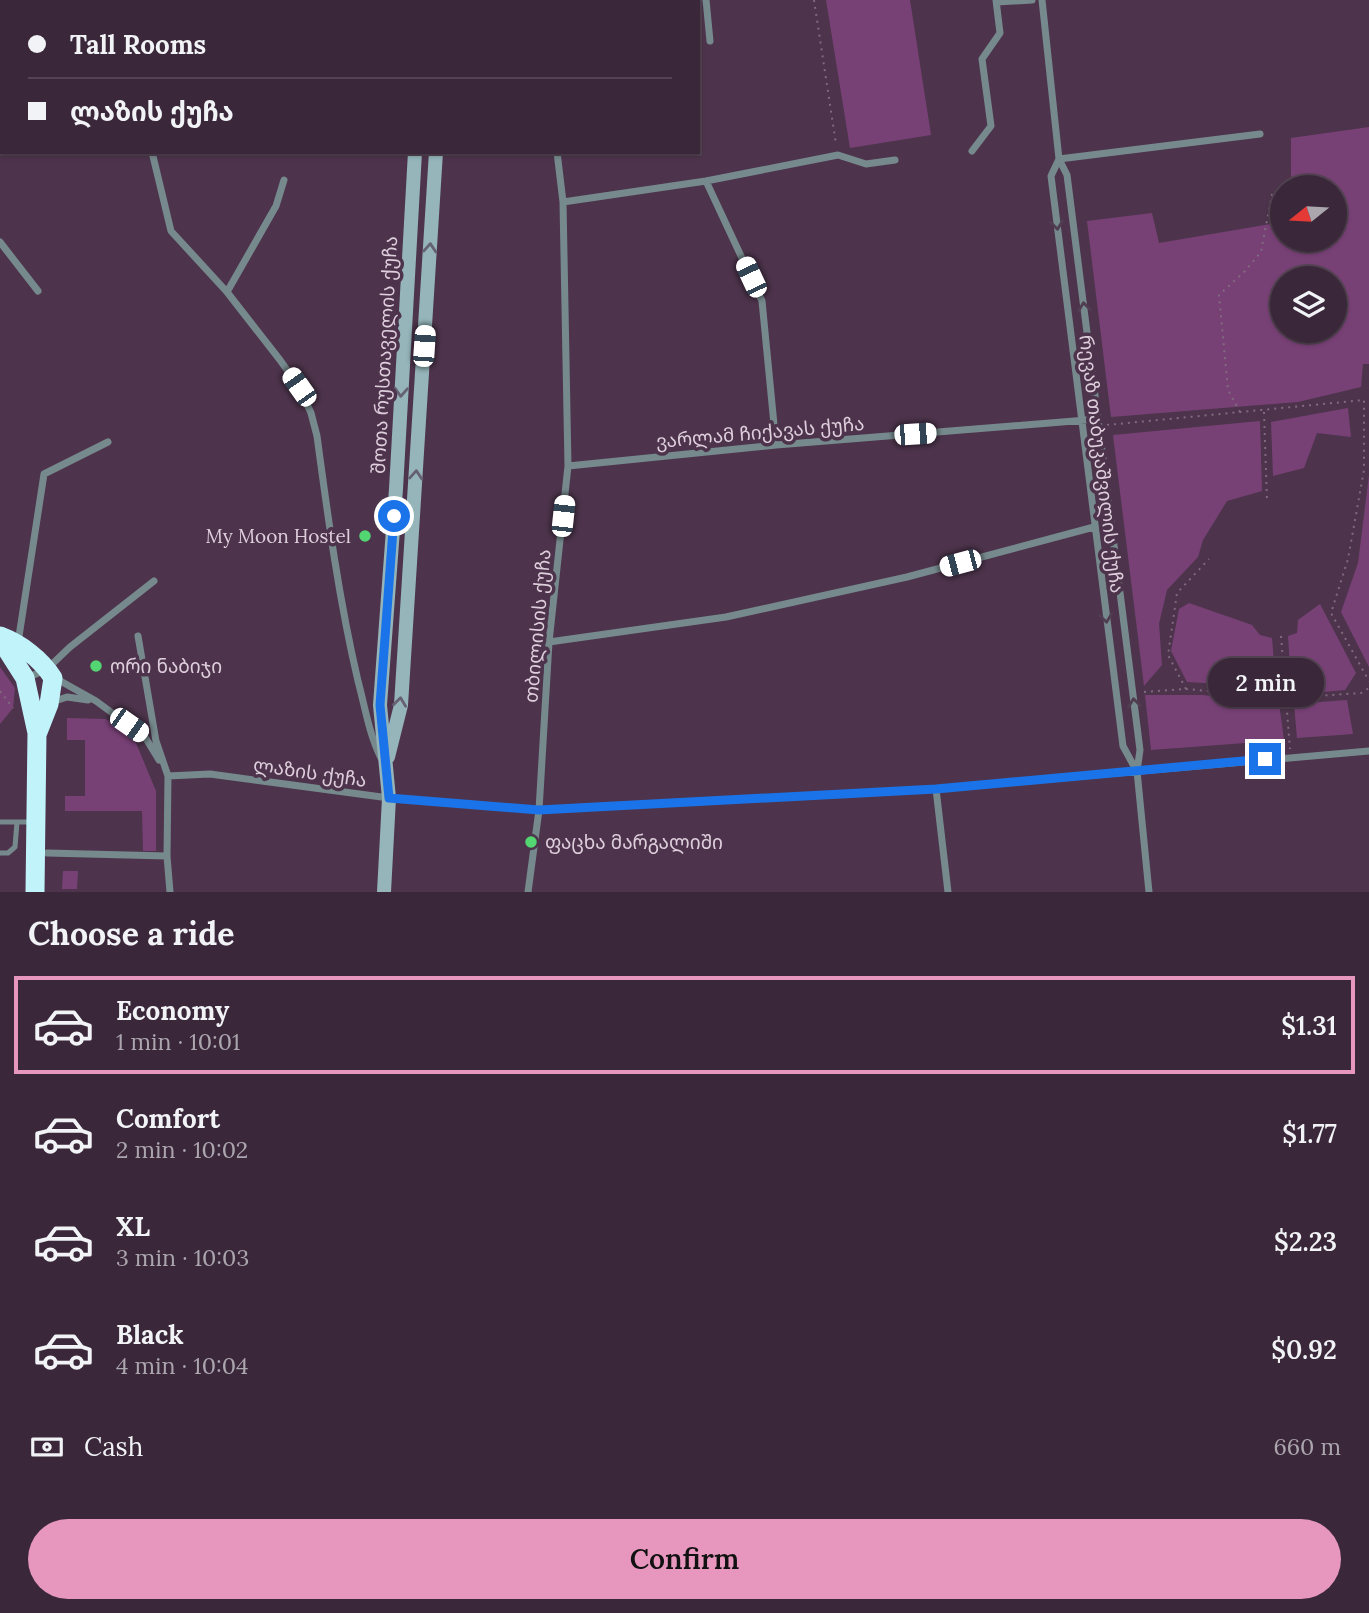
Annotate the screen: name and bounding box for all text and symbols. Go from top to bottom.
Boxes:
text: Tall Rooms [70,28,206,61]
text: ლაზის ქუჩა [70,95,234,128]
north arrow [1270,175,1348,252]
map controls [1270,175,1347,343]
one-way arrow [1049,219,1064,231]
street label: შოთა რუსთაველის ქუჩა [366,235,403,475]
one-way arrow [422,242,437,253]
car [733,254,770,300]
button: layers [1270,266,1347,343]
one-way arrow [1077,301,1092,313]
car [413,324,436,368]
street label: რევაზ თაბუკაშვილის ქუჩა [1073,333,1130,595]
car [279,364,320,410]
one-way arrow [394,386,409,397]
street label: ვარლამ ჩიქავას ქუჩა [655,411,865,454]
car [894,422,937,446]
one-way arrow [408,469,423,480]
car [551,494,576,538]
route start [378,500,410,532]
place label: My Moon Hostel [206,524,351,548]
marker: My Moon Hostel [357,528,373,544]
car [937,547,984,579]
street label: თბილისის ქუჩა [518,548,557,704]
one-way arrow [1098,613,1113,624]
place label: ორი ნაბიჯი [110,654,222,678]
marker: ორი ნაბიჯი [88,658,104,674]
callout: 2 min [1207,658,1323,706]
text: 2 min [1236,668,1296,697]
one-way arrow [393,696,408,708]
one-way arrow [1126,697,1141,709]
car [106,704,153,746]
route end [1249,743,1281,775]
street label: ლაზის ქუჩა [252,752,368,793]
place label: ფაცხა მარგალიში [545,830,723,855]
marker: ფაცხა მარგალიში [523,834,539,850]
text: Choose a ride [28,913,235,954]
icon: car [32,994,95,1057]
text: Economy [116,994,229,1027]
text: $1.31 [1281,1009,1337,1042]
text: 1 min · 10:01 [116,1027,240,1056]
icon: car [32,1102,95,1165]
text: Comfort [116,1102,220,1135]
text: $1.77 [1282,1117,1337,1150]
text: 2 min · 10:02 [116,1135,248,1164]
icon: car [32,1210,95,1273]
text: XL [116,1210,150,1243]
text: $2.23 [1274,1225,1337,1258]
text: 3 min · 10:03 [116,1243,249,1272]
icon: car [32,1318,95,1381]
text: Black [116,1318,184,1351]
text: $0.92 [1271,1333,1337,1366]
text: 4 min · 10:04 [116,1351,249,1380]
icon: cash [28,1428,66,1466]
text: Cash [84,1430,143,1463]
text: 660 m [1274,1432,1341,1461]
button: Confirm [28,1519,1341,1599]

